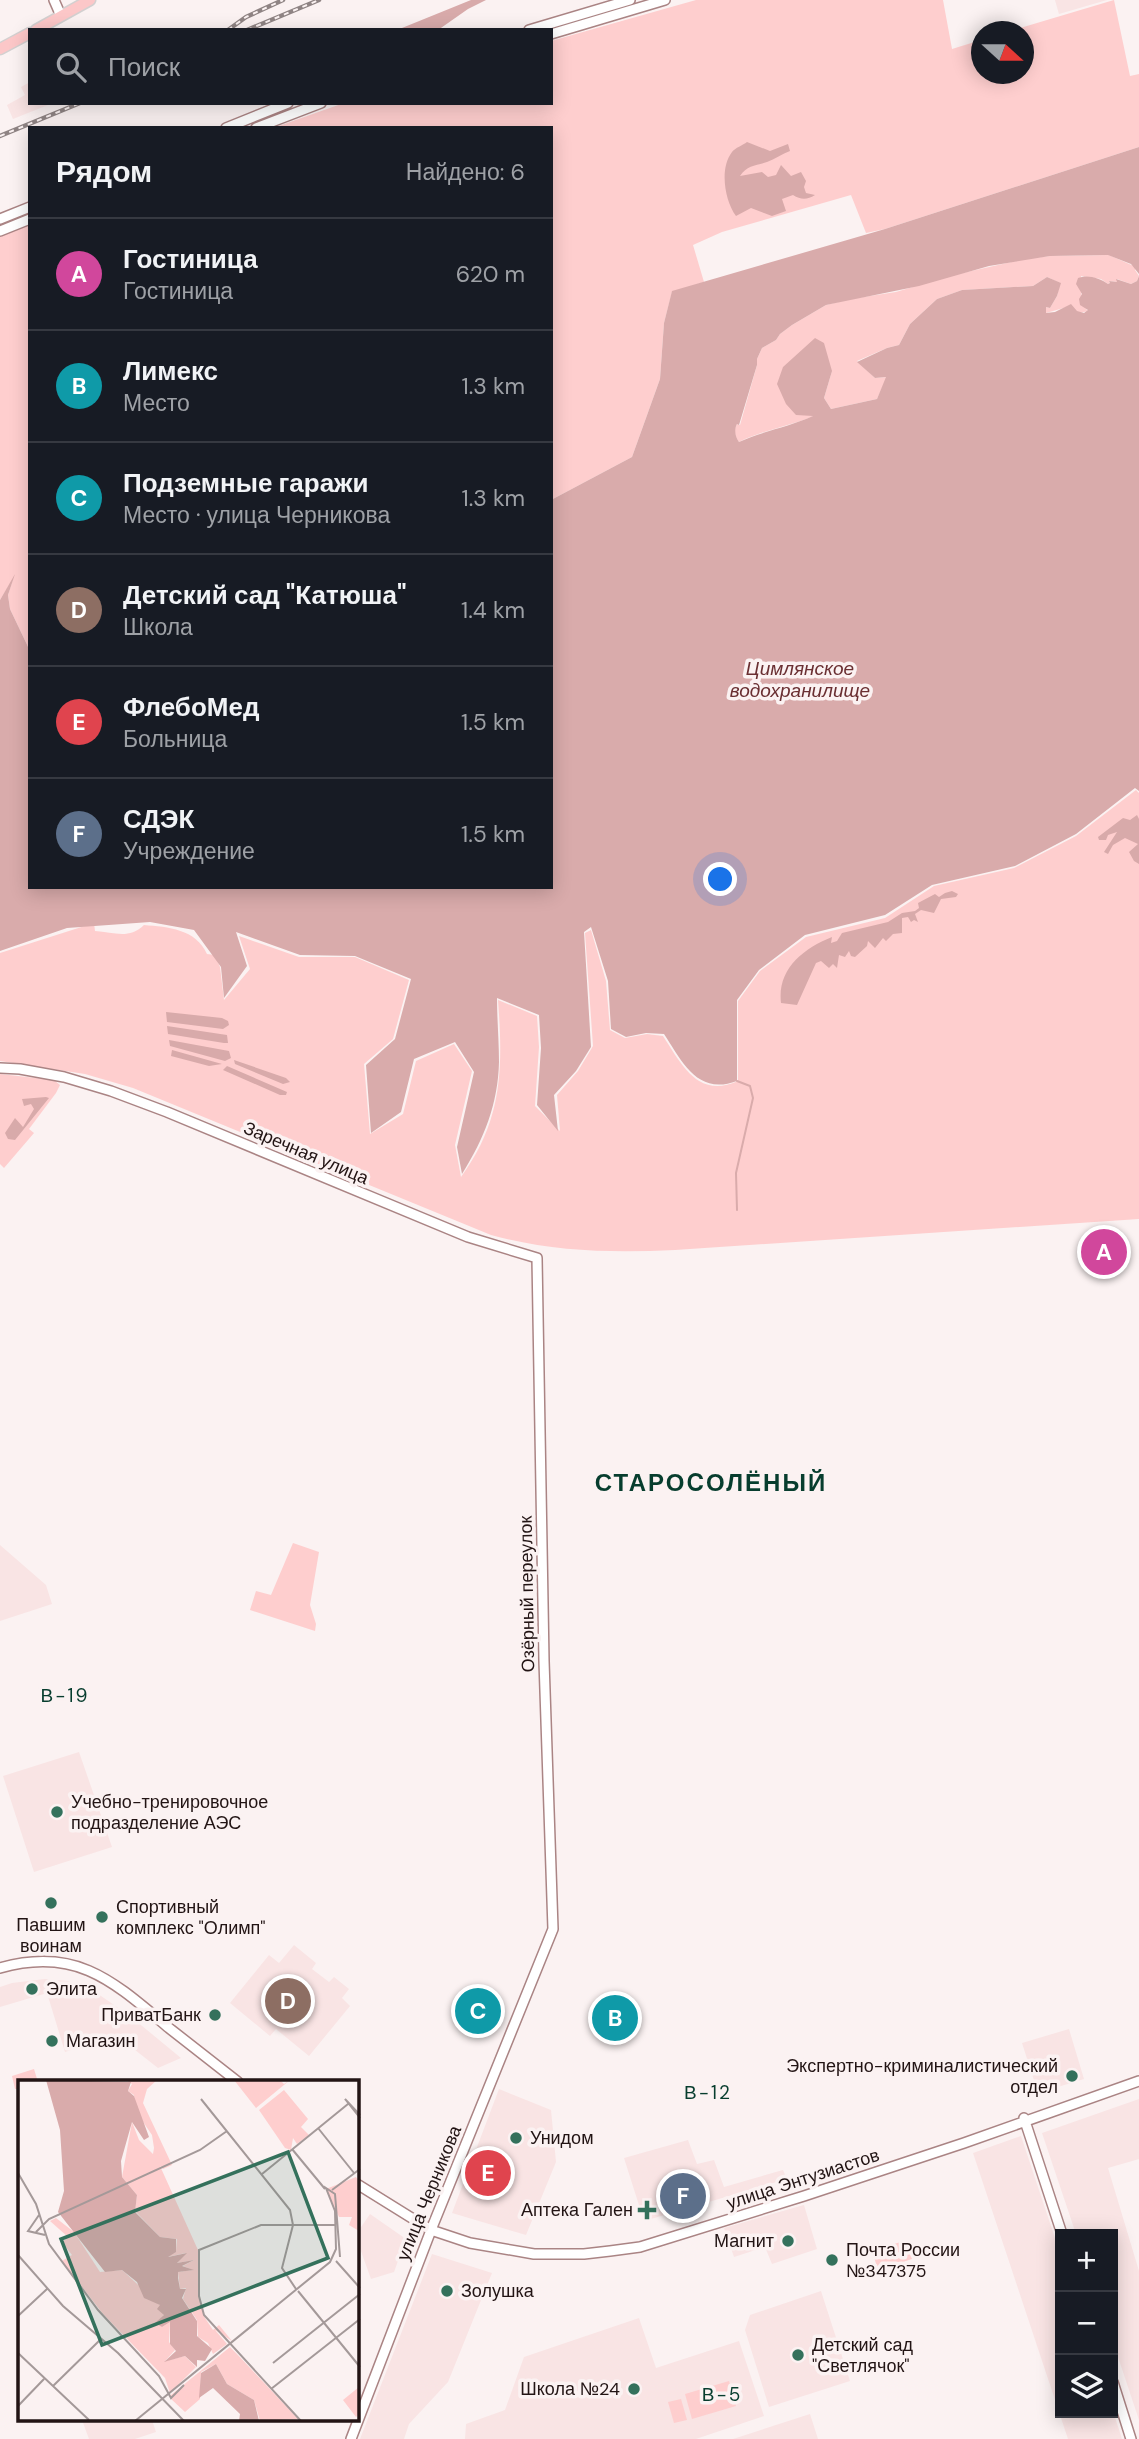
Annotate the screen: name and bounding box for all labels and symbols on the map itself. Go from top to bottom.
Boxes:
north arrow [971,21,1034,84]
water label: Цимлянское водохранилище [730,656,870,703]
your location [703,862,737,896]
street label: Заречная улица [240,1116,373,1191]
pin: A [1081,1226,1127,1278]
district label: СТАРОCОЛЁНЫЙ [595,1467,827,1498]
street label: Озёрный переулок [514,1515,540,1673]
district label: В-19 [41,1683,89,1708]
place label: Учебно-тренировочное подразделение АЭС [71,1790,268,1835]
marker: Учебно-тренировочное подразделение АЭС [49,1804,65,1820]
marker: Павшим воинам [43,1895,59,1911]
place label: Спортивный комплекс "Олимп" [116,1895,266,1940]
marker: Спортивный комплекс "Олимп" [94,1909,110,1925]
place label: Павшим воинам [16,1913,86,1958]
pin: D [265,1975,311,2027]
place label: Элита [46,1977,98,2001]
marker: Элита [24,1981,40,1997]
pin: C [455,1985,501,2037]
pin: B [592,1992,638,2044]
place label: ПриватБанк [101,2003,201,2027]
marker: ПриватБанк [207,2007,223,2023]
place label: Магазин [66,2029,135,2053]
marker: Магазин [44,2033,60,2049]
place label: Экспертно-криминалистический отдел [786,2054,1058,2099]
marker: Экспертно-криминалистический отдел [1064,2068,1080,2084]
inset map [18,2080,359,2422]
district label: В-12 [684,2080,732,2105]
street label: улица Черникова [391,2121,467,2264]
place label: Унидом [530,2126,594,2150]
marker: Унидом [508,2130,524,2146]
street label: улица Энтузиастов [723,2143,883,2215]
pin: E [465,2147,511,2199]
pin: F [660,2170,706,2222]
place label: Аптека Гален [521,2198,633,2222]
marker: Аптека Гален [639,2202,655,2218]
place label: Магнит [714,2229,774,2253]
marker: Магнит [780,2233,796,2249]
place label: Почта России №347375 [846,2238,960,2283]
marker: Почта России №347375 [824,2252,840,2268]
place label: Золушка [461,2279,535,2303]
marker: Золушка [439,2283,455,2299]
place label: Детский сад "Светлячок" [812,2333,913,2378]
marker: Детский сад "Светлячок" [790,2347,806,2363]
place label: Школа №24 [520,2377,620,2401]
marker: Школа №24 [626,2381,642,2397]
district label: В-5 [702,2382,742,2407]

